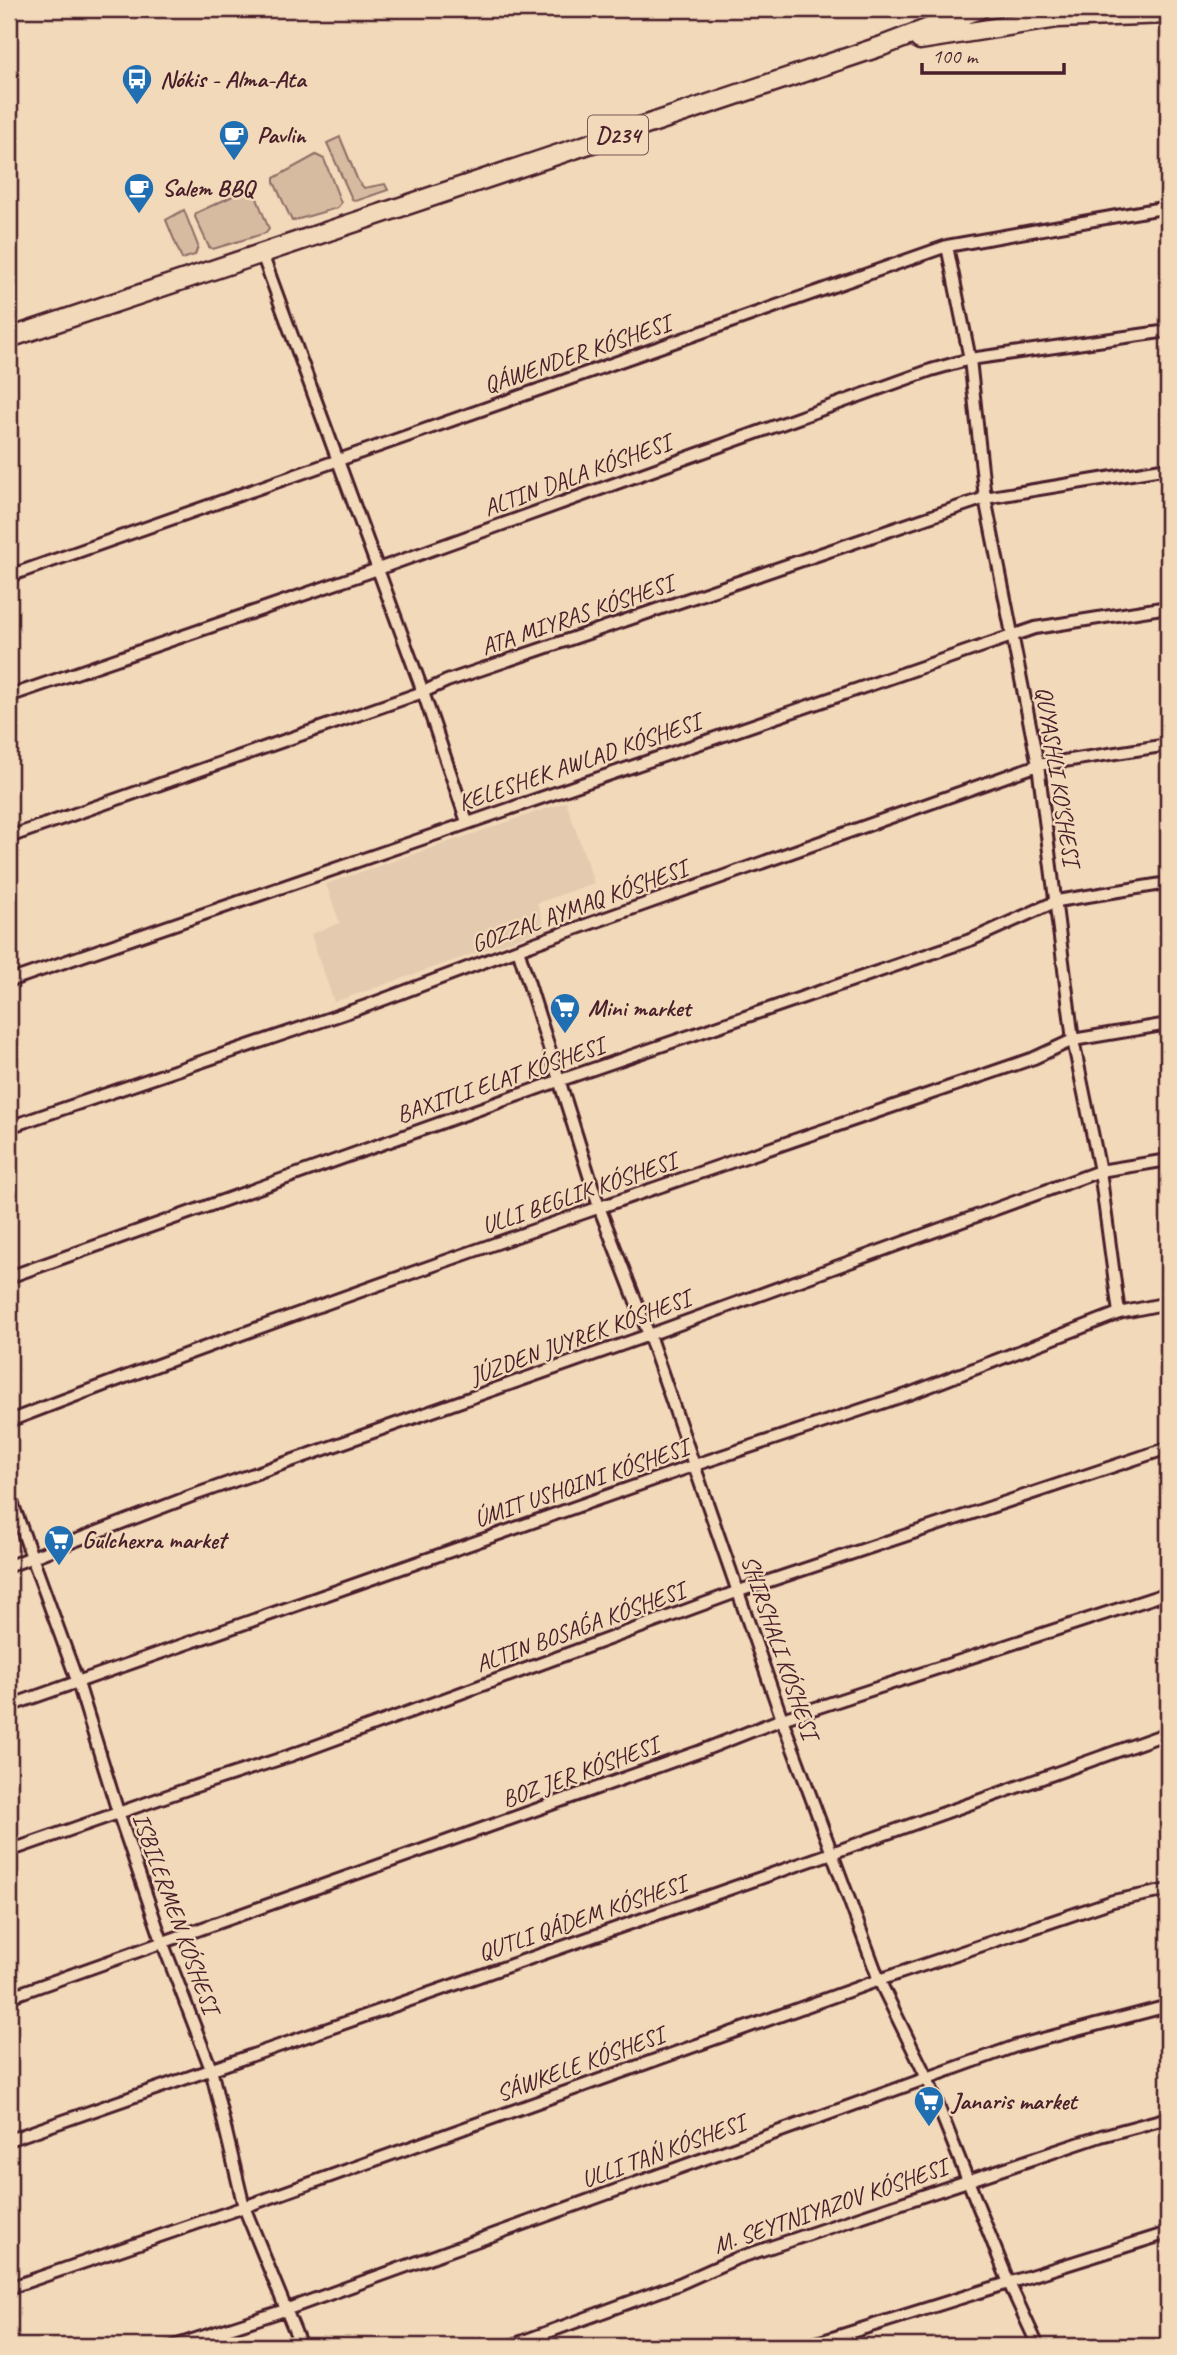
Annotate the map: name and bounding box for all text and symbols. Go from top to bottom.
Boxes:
scale bar [922,32,1063,76]
text: 100 m [932,43,979,69]
bus stop icon: Nókis - Alma-Ata [120,62,154,106]
place label: Nókis - Alma-Ata [160,64,308,94]
road number: D234 [588,116,648,154]
cafe icon: Pavlin [217,118,251,162]
place label: Pavlin [257,120,307,150]
cafe icon: Salem BBQ [122,171,156,215]
place label: Salem BBQ [162,173,257,203]
street label: QÁWENDER KÓSHESI [480,306,679,400]
street label: ALTIN DALA KÓSHESI [479,425,680,523]
street label: ATA MIYRAS KÓSHESI [477,566,682,662]
street label: QUYASHLI KO'SHESI [1029,684,1088,873]
street label: KELESHEK AWLAD KÓSHESI [454,705,709,818]
street label: GOZZAL AYMAQ KÓSHESI [467,851,696,959]
supermarket icon: Mini market [548,991,582,1035]
place label: Mini market [588,993,694,1023]
street label: BAXITLI ELAT KÓSHESI [392,1029,613,1130]
street label: ULLI BEGLIK KÓSHESI [478,1144,685,1240]
street label: JÚZDEN JUYREK KÓSHESI [465,1281,699,1391]
street label: ÚMIT USHQINI KÓSHESI [470,1430,697,1534]
supermarket icon: Gulchexra market [42,1523,76,1567]
place label: Gulchexra market [82,1525,230,1555]
street label: SHIRSHALI KÓSHESI [735,1551,827,1748]
street label: ALTIN BOSAǴA KÓSHESI [471,1573,694,1679]
street label: BOZ JER KÓSHESI [498,1728,667,1814]
street label: ISBILERMEN KÓSHESI [126,1809,228,2022]
street label: QUTLI QÁDEM KÓSHESI [474,1867,695,1968]
street label: SÁWKELE KÓSHESI [492,2018,673,2108]
supermarket icon: Janaris market [912,2084,946,2128]
place label: Janaris market [950,2086,1079,2116]
street label: ULLI TAŃ KÓSHESI [577,2106,754,2194]
street label: M. SEYTNIYAZOV KÓSHESI [709,2150,956,2260]

